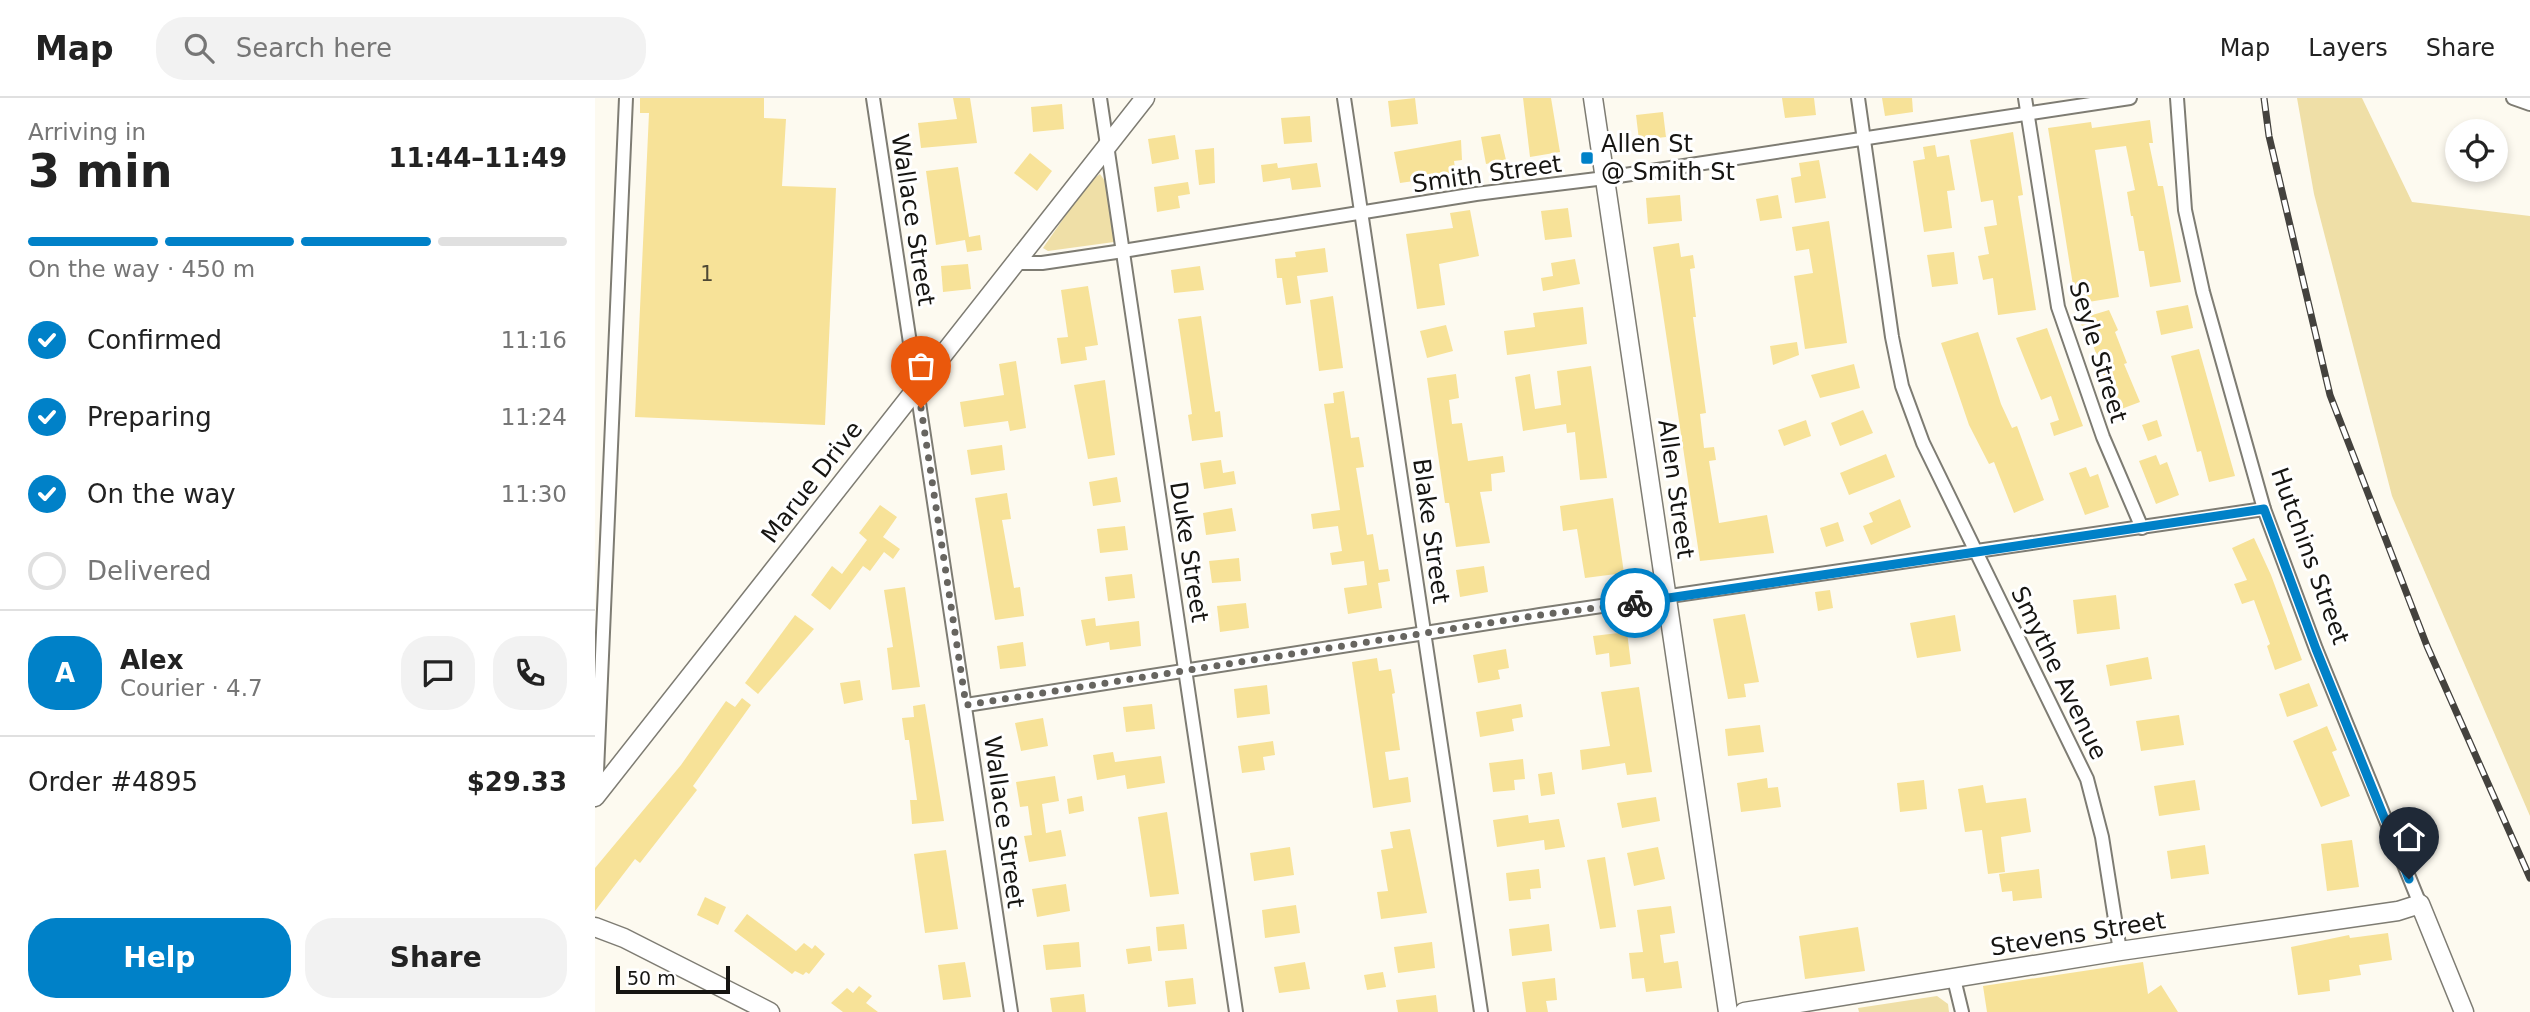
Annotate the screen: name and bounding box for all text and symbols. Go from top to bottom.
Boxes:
search box [156,17,646,80]
text: Map [35,29,114,68]
icon: search [180,29,218,67]
text: Search here [236,33,392,63]
text: Map [2220,34,2270,62]
text: Layers [2308,34,2388,62]
text: Share [2426,34,2495,62]
text: Arriving in [28,119,146,145]
map controls [2445,119,2508,182]
button: locate [2445,119,2508,182]
place label: Allen St @ Smith St [1601,130,1735,186]
street label: Wallace Street [886,132,940,308]
text: 11:44–11:49 [388,143,567,173]
text: 3 min [28,144,172,198]
street label: Smith Street [1411,150,1563,198]
marker: Allen St @ Smith St [1579,150,1595,166]
text: On the way · 450 m [28,256,255,282]
house number: 1 [700,262,714,286]
street label: Seyle Street [2063,278,2133,426]
icon: check [28,321,66,359]
text: Confirmed [87,325,222,355]
text: 11:16 [501,327,567,353]
pin [891,336,951,408]
icon: bag [902,347,940,385]
icon: check [28,398,66,436]
text: Preparing [87,402,212,432]
text: 11:24 [501,404,567,430]
street label: Marue Drive [756,416,868,548]
street label: Allen Street [1652,418,1700,560]
street label: Blake Street [1407,457,1455,605]
street label: Hutchins Street [2265,464,2355,648]
icon: check [28,475,66,513]
text: On the way [87,479,236,509]
street label: Duke Street [1164,480,1214,624]
text: 11:30 [501,481,567,507]
text: Delivered [87,556,211,586]
courier [1600,568,1670,638]
street label: Smythe Avenue [2005,582,2113,764]
icon: bike [1616,584,1654,622]
button: chat [401,636,475,710]
button: phone [493,636,567,710]
text: Alex [120,645,183,675]
text: A [55,658,75,688]
text: Courier · 4.7 [120,675,263,701]
street label: Wallace Street [978,734,1030,910]
text: Order #4895 [28,767,198,797]
text: $29.33 [467,767,567,797]
pin [2379,807,2439,879]
icon: home [2390,818,2428,856]
street label: Stevens Street [1989,906,2167,962]
button: Help [28,918,291,998]
button: Share [305,918,567,998]
scale bar [616,963,730,995]
text: 50 m [627,967,676,989]

